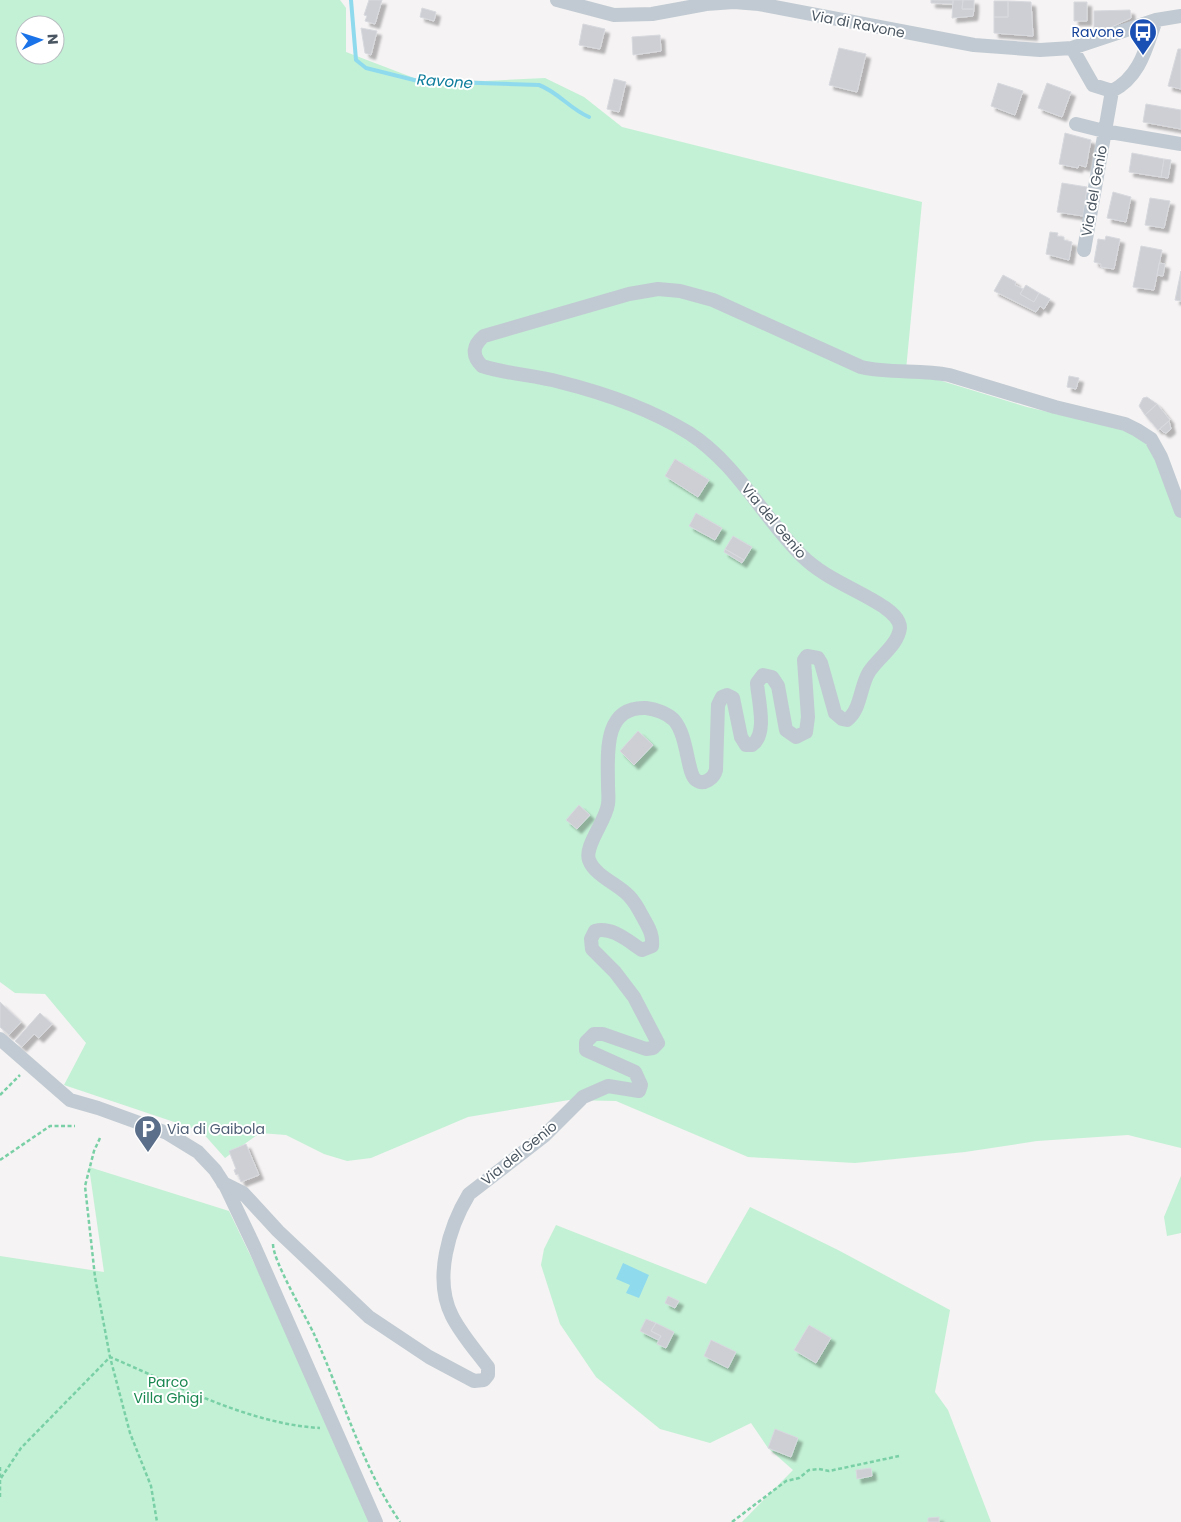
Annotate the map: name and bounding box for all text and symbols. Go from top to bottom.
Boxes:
street label: Via di Ravone [809,5,907,43]
north arrow [15,15,65,65]
bus stop icon: Ravone [1128,17,1158,56]
place label: Ravone [1072,22,1124,42]
text: N [43,33,63,45]
water label: Ravone [416,69,474,93]
street label: Via del Genio [1076,144,1112,238]
street label: Via del Genio [737,479,811,563]
parking icon: Via di Gaibola [133,1114,163,1153]
street label: Via del Genio [477,1116,561,1190]
place label: Via di Gaibola [167,1119,265,1139]
park label: Parco Villa Ghigi [133,1372,203,1408]

